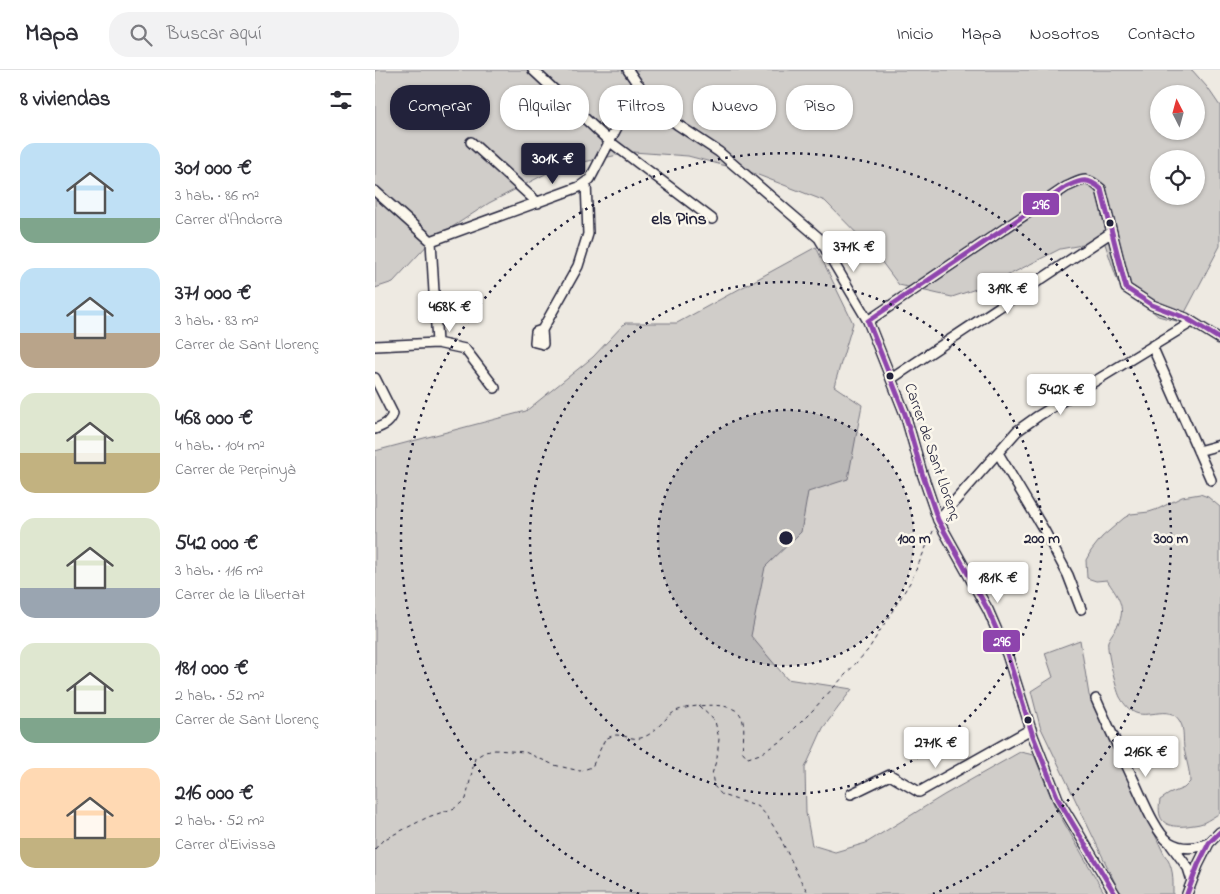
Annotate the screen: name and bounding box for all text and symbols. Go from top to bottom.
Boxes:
search box [109,12,459,57]
text: Mapa [25,17,79,52]
icon: search [127,21,155,49]
text: Buscar aquí [167,21,262,48]
text: Inicio [896,22,933,48]
text: Mapa [961,22,1002,48]
text: Nosotros [1030,22,1100,48]
text: Contacto [1128,22,1195,48]
text: 8 viviendas [20,85,111,115]
chip: Comprar [390,85,490,130]
chip: Alquilar [500,85,589,130]
chip: Filtros [599,85,683,130]
chip: Nuevo [693,85,776,130]
chip: Piso [786,85,853,130]
north arrow [1150,85,1205,140]
map controls [1150,85,1205,205]
icon: filters [327,86,355,114]
pin: 301K € [512,142,594,185]
text: 301K € [532,147,574,171]
button: locate [1150,150,1205,205]
text: 301 000 € [175,154,252,184]
icon: home [60,163,120,223]
text: 3 hab. · 86 m² [175,184,259,208]
line badge: 296 [1022,192,1060,216]
text: 296 [1031,195,1051,216]
district label: els Pins [651,207,707,233]
text: Carrer d'Andorra [175,208,283,232]
unlabelled marker [1105,218,1115,228]
pin: 371K € [813,230,895,273]
text: 371K € [833,235,875,259]
pin: 319K € [967,272,1049,315]
text: 319K € [988,277,1028,301]
text: 371 000 € [175,279,251,309]
icon: home [60,288,120,348]
pin: 468K € [409,290,491,333]
text: 468K € [429,295,471,319]
text: 3 hab. · 83 m² [175,309,259,333]
text: Carrer de Sant Llorenç [175,333,319,357]
unlabelled marker [885,371,895,381]
pin: 542K € [1020,374,1102,416]
text: 542K € [1038,378,1084,402]
street label: Carrer de Sant Llorenç [897,380,967,525]
text: 468 000 € [175,404,253,434]
icon: home [60,413,120,473]
text: 4 hab. · 104 m² [175,434,265,458]
text: Carrer de Perpinyà [175,458,296,482]
text: 100 m [897,528,931,550]
text: 200 m [1023,528,1060,550]
text: 300 m [1153,528,1189,550]
text: 542 000 € [175,529,258,559]
centre of rings [777,529,795,547]
icon: home [60,538,120,598]
text: 3 hab. · 116 m² [175,559,263,583]
pin: 181K € [957,562,1039,604]
text: 181K € [978,566,1018,590]
text: Carrer de la Llibertat [175,583,305,607]
line badge: 296 [982,629,1021,653]
text: 296 [992,632,1012,653]
text: 181 000 € [175,654,249,684]
icon: home [60,663,120,723]
text: 2 hab. · 52 m² [175,684,265,708]
text: Carrer de Sant Llorenç [175,708,319,732]
unlabelled marker [1023,715,1033,725]
pin: 271K € [895,726,977,769]
text: 271K € [915,731,957,755]
pin: 216K € [1105,736,1187,778]
text: 216K € [1125,740,1168,764]
text: 216 000 € [175,779,254,809]
icon: home [60,788,120,848]
text: 2 hab. · 52 m² [175,809,265,833]
text: Carrer d'Eivissa [175,833,276,857]

